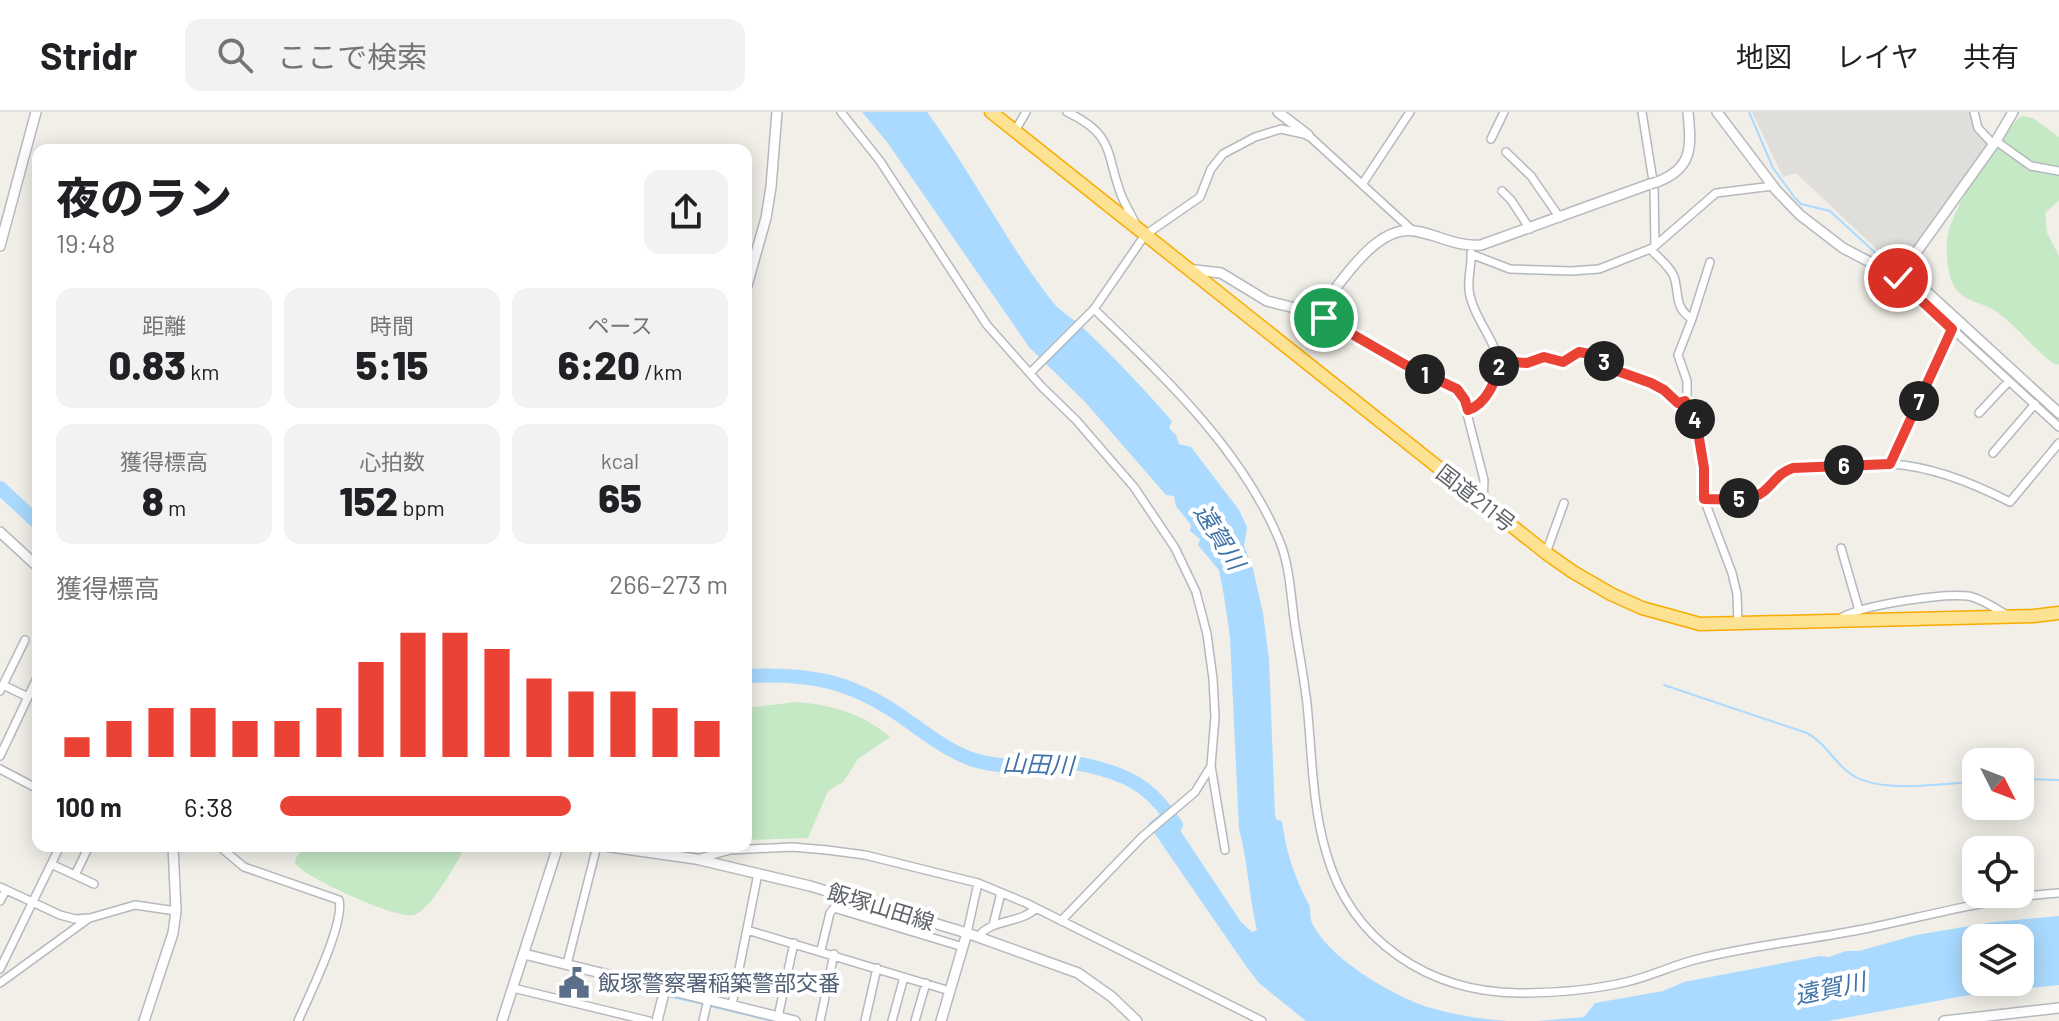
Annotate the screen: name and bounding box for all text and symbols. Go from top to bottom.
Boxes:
search box [185,19,745,91]
text: Stridr [40,32,137,78]
icon: search [213,33,257,77]
text: ここで検索 [277,38,427,74]
text: 地図 [1736,39,1792,73]
text: レイヤ [1836,39,1919,73]
text: 共有 [1963,39,2019,73]
text: 夜のラン [56,170,232,223]
button: share [644,170,728,254]
text: 19:48 [56,227,115,258]
pin [1864,244,1932,312]
icon: check [1876,256,1920,300]
pin [1290,284,1358,352]
icon: arrive [1302,296,1346,340]
text: 距離 [142,312,186,338]
text: 時間 [370,312,414,338]
text: ペース [588,312,652,338]
text: 0.83 [108,340,186,388]
text: 5:15 [356,340,428,388]
text: 6:20 [558,340,640,388]
pin: 3 [1584,341,1624,381]
pin: 2 [1479,346,1519,386]
text: 3 [1598,348,1610,374]
text: 2 [1493,353,1505,379]
pin: 1 [1405,354,1445,394]
text: km [186,358,220,384]
text: /km [640,358,682,384]
text: 1 [1421,361,1429,387]
pin: 7 [1899,381,1939,421]
text: 7 [1914,388,1924,414]
pin: 4 [1675,399,1715,439]
text: 4 [1688,406,1702,432]
pin: 6 [1824,445,1864,485]
text: kcal [601,447,639,473]
text: 獲得標高 [120,448,208,474]
text: 心拍数 [359,448,425,474]
text: 6 [1838,452,1850,478]
street label: 国道211号 [1432,458,1521,536]
text: 65 [598,473,642,521]
text: 8 [142,476,164,524]
text: 152 [339,476,398,524]
pin: 5 [1719,478,1759,518]
text: 5 [1733,485,1745,511]
text: m [164,494,186,520]
text: bpm [398,494,445,520]
water label: 遠賀川 [1189,498,1253,577]
text: 266–273 m [609,568,728,599]
text: 獲得標高 [56,572,160,603]
water label: 山田川 [1002,748,1078,779]
north arrow [1962,748,2034,820]
map controls [1962,748,2034,996]
text: 100 m [56,791,122,822]
text: 6:38 [184,791,233,822]
button: locate [1962,836,2034,908]
street label: 飯塚山田線 [825,878,938,935]
button: layers [1962,924,2034,996]
water label: 遠賀川 [1791,965,1871,1009]
public building icon: 飯塚警察署稲築警部交番 [557,966,591,1000]
place label: 飯塚警察署稲築警部交番 [598,969,840,995]

